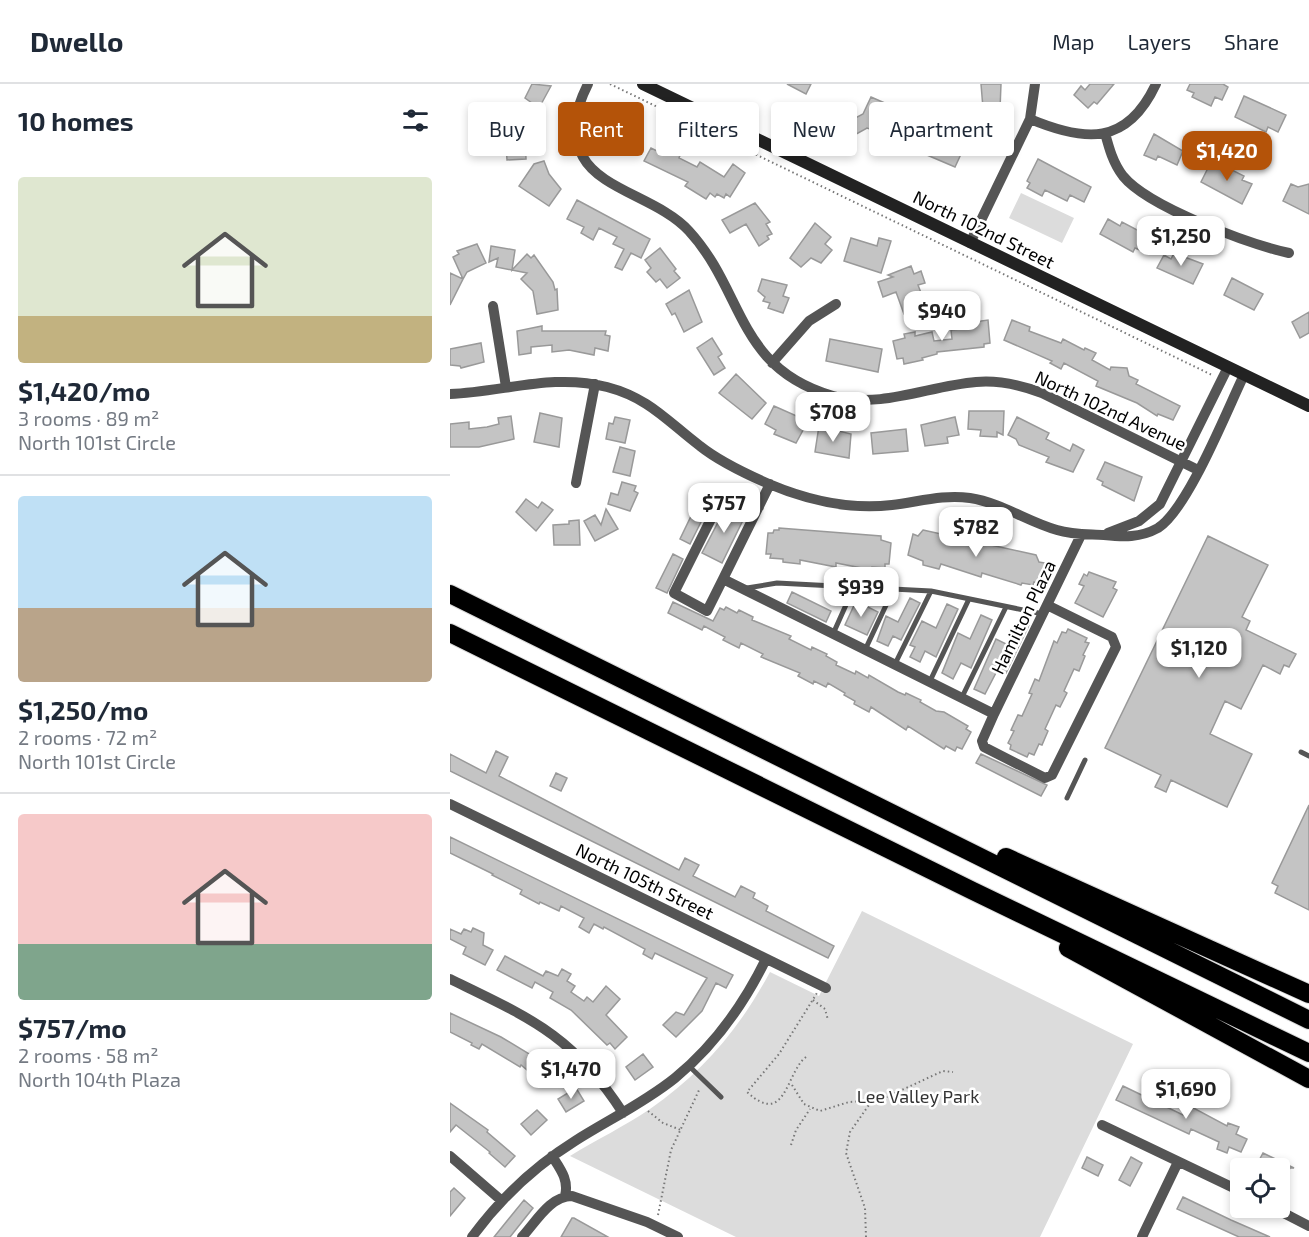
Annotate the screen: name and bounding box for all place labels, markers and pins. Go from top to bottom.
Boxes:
pin: $1,420 [1178,131,1276,182]
pin: $1,250 [1132,216,1230,267]
pin: $940 [906,291,978,342]
pin: $708 [797,392,869,443]
pin: $757 [688,483,760,534]
pin: $782 [940,507,1012,558]
pin: $939 [825,567,897,618]
pin: $1,120 [1150,628,1248,679]
pin: $1,470 [522,1049,620,1100]
pin: $1,690 [1137,1069,1235,1120]

